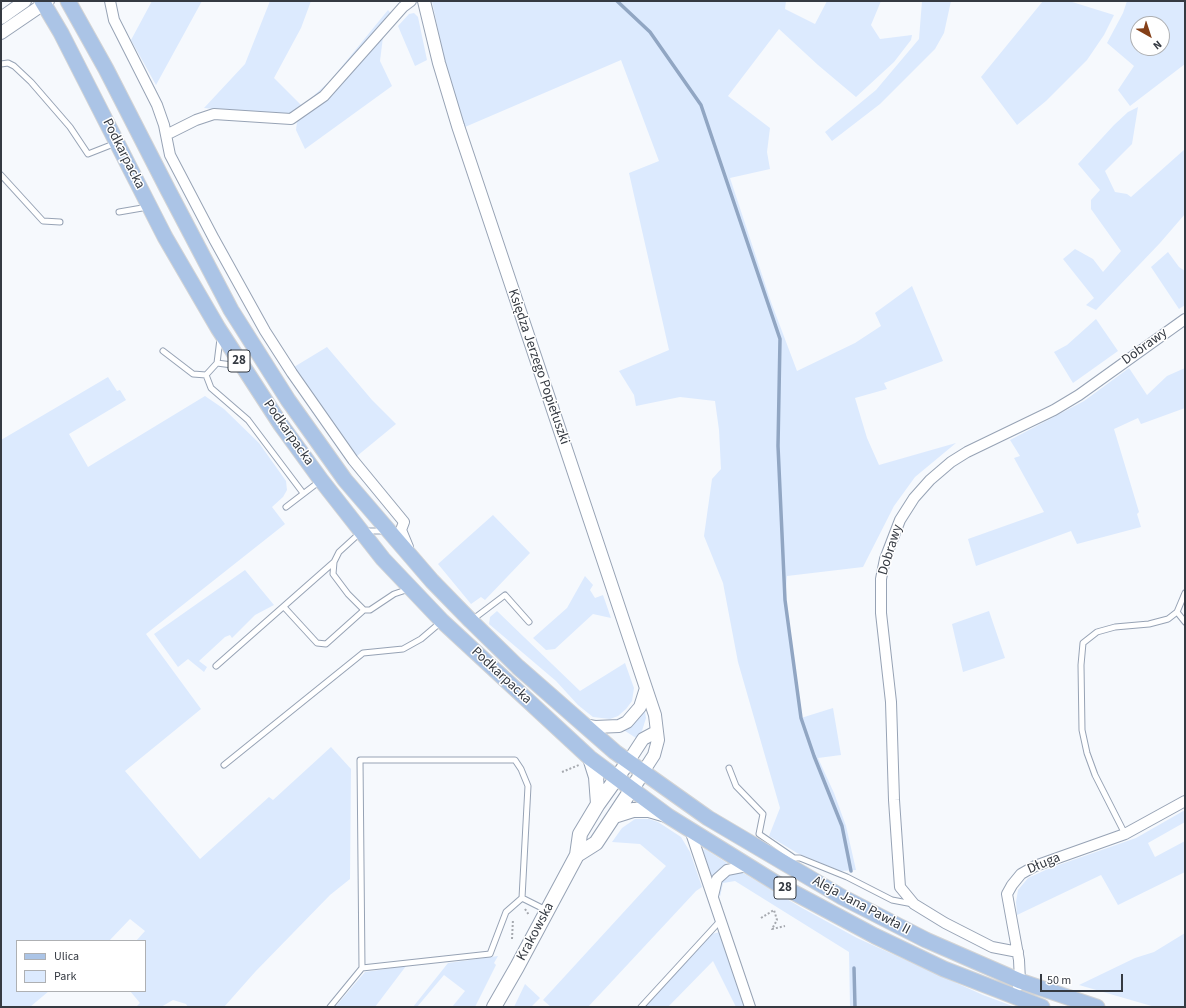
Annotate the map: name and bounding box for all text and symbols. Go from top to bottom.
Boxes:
north arrow [1130,16,1170,56]
text: N [1150,37,1165,53]
street label: Podkarpacka [98,116,148,192]
street label: Księdza Jerzego Popiełuszki [503,287,573,447]
street label: Dobrawy [1119,325,1171,369]
road number: 28 [228,350,250,372]
street label: Podkarpacka [259,397,317,469]
street label: Dobrawy [875,523,907,577]
street label: Podkarpacka [467,644,535,708]
street label: Długa [1025,850,1063,878]
street label: Aleja Jana Pawła II [809,873,913,939]
road number: 28 [774,877,796,899]
street label: Krakowska [514,900,558,964]
legend [16,940,146,992]
text: Ulica [54,948,79,965]
scale bar [1042,966,1125,992]
text: Park [54,968,76,985]
text: 50 m [1047,972,1071,989]

